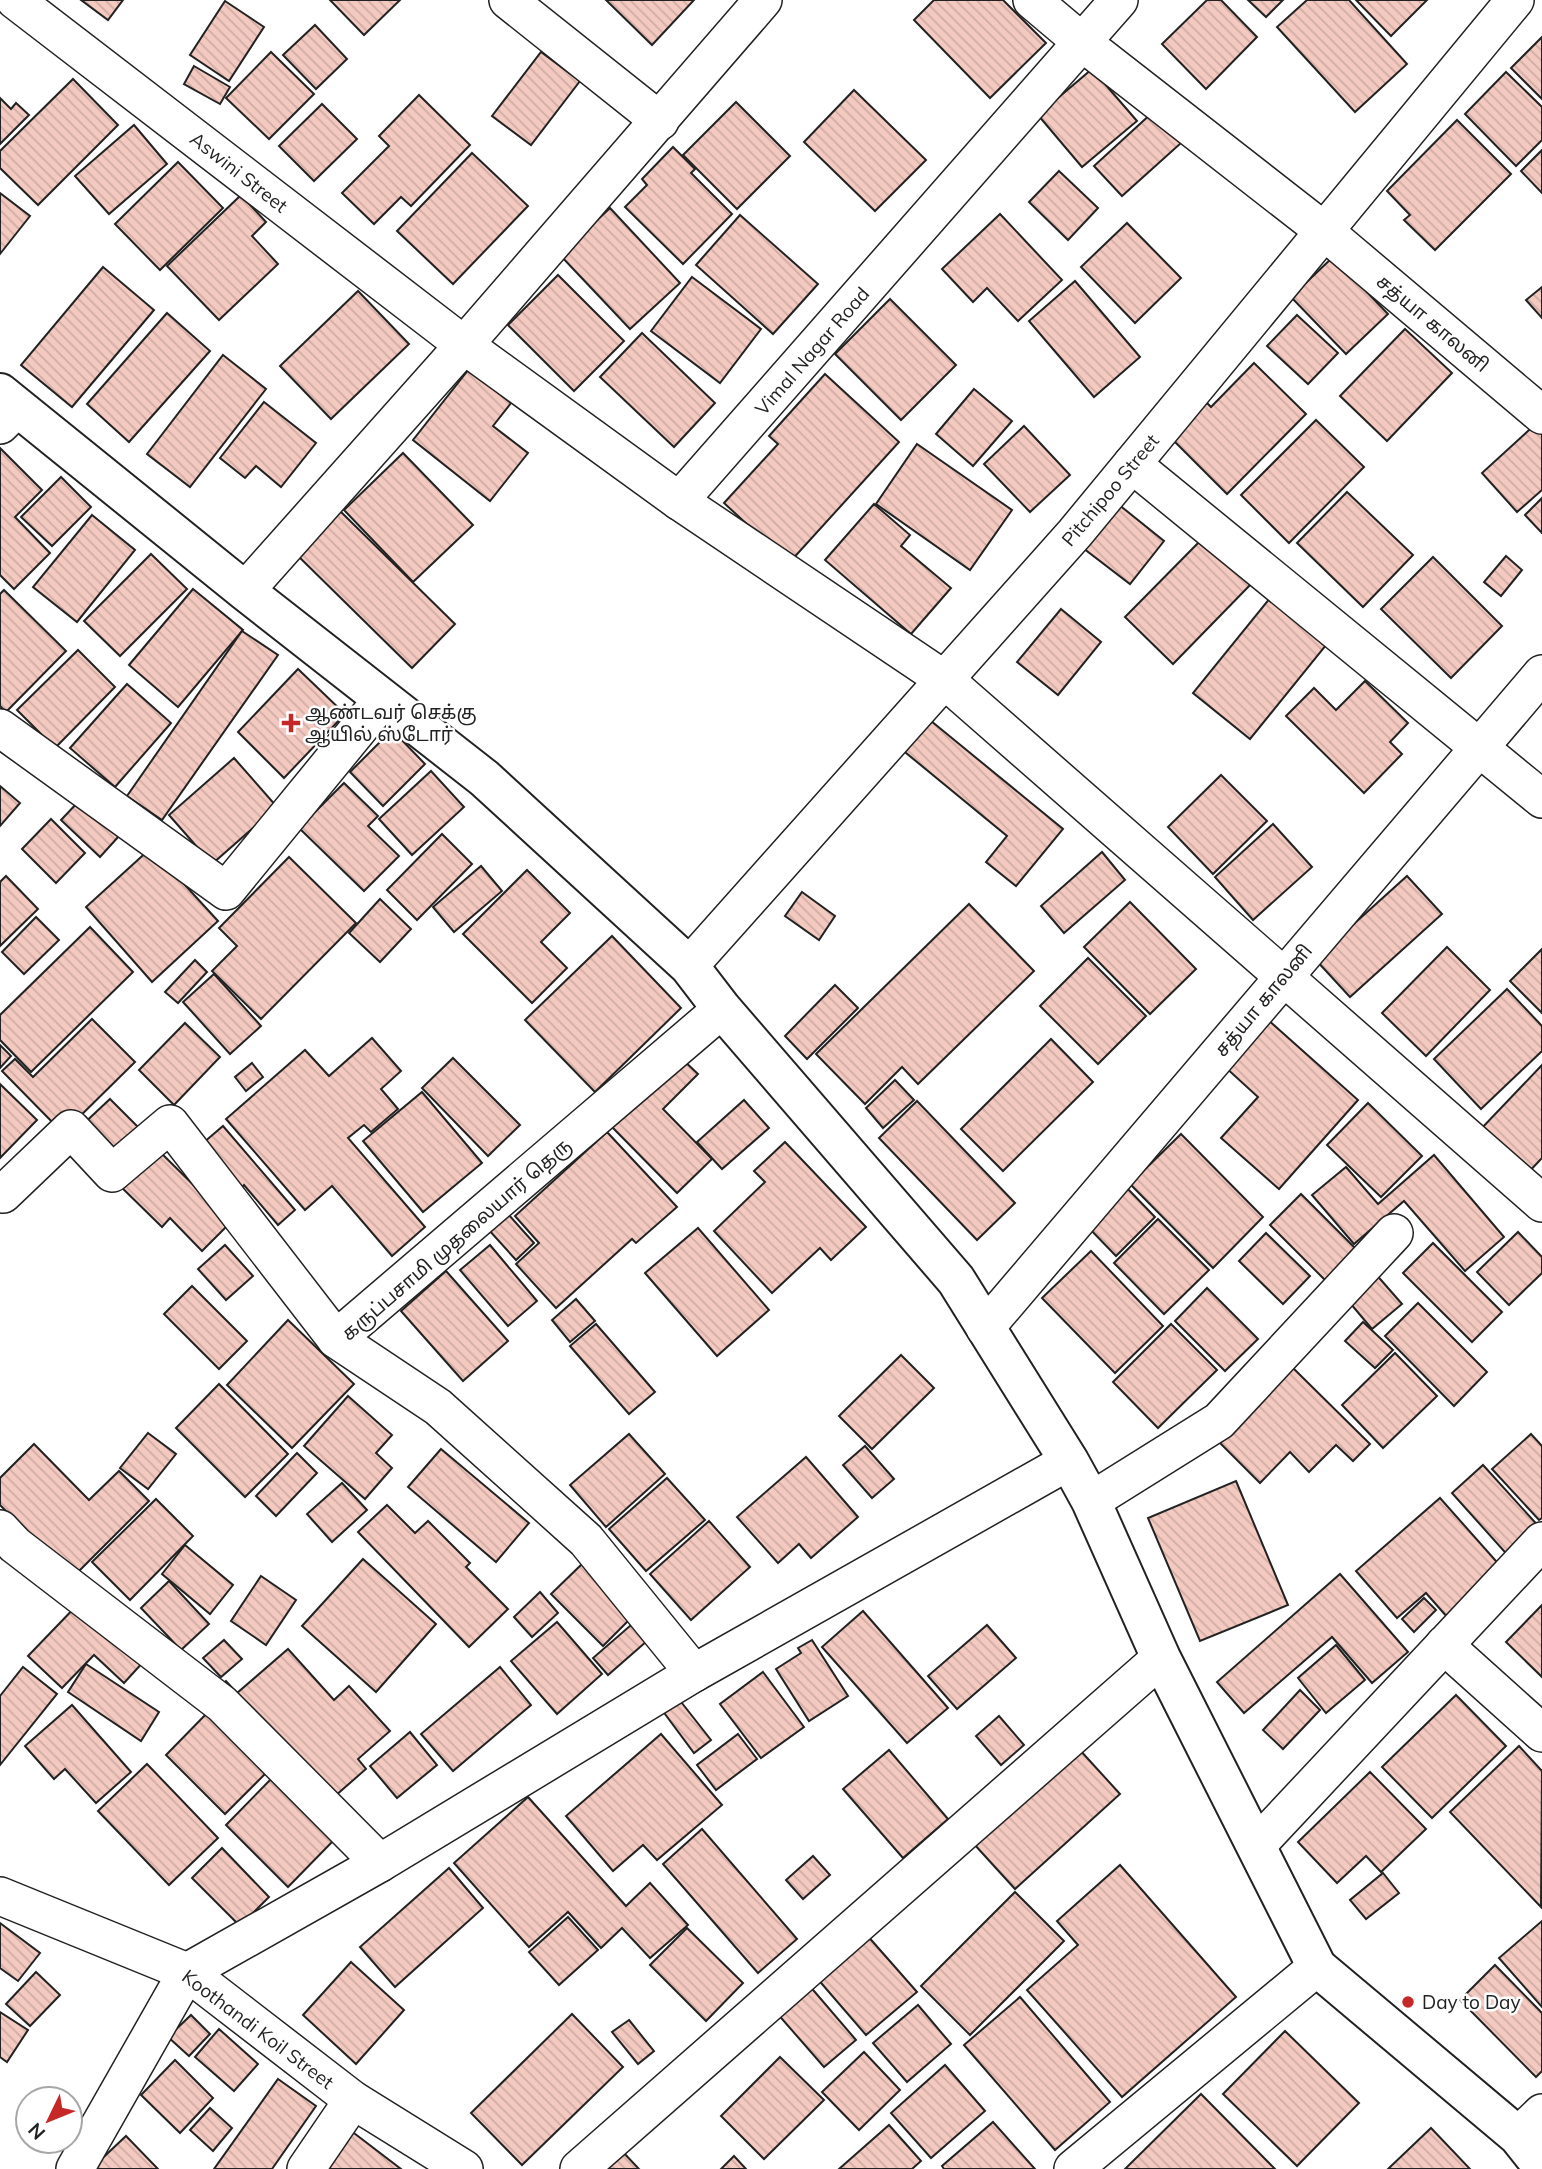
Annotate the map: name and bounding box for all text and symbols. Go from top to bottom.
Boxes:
street label: Aswini Street [185,126,293,218]
street label: சத்யா காலனி [1371,269,1494,378]
street label: Vimal Nagar Road [750,282,874,420]
street label: Pitchipoo Street [1056,429,1164,551]
place label: ஆண்டவர் செக்கு ஆயில் ஸ்டோர் [305,700,477,748]
marker: ஆண்டவர் செக்கு ஆயில் ஸ்டோர் [283,715,299,731]
street label: சத்யா காலனி [1209,939,1318,1062]
street label: கருப்பசாமி முதலையார் தெரு [336,1133,577,1347]
street label: Koothandi Koil Street [177,1964,339,2094]
place label: Day to Day [1422,1990,1521,2014]
marker: Day to Day [1400,1994,1416,2010]
north arrow [14,2085,84,2155]
text: N [23,2118,50,2145]

